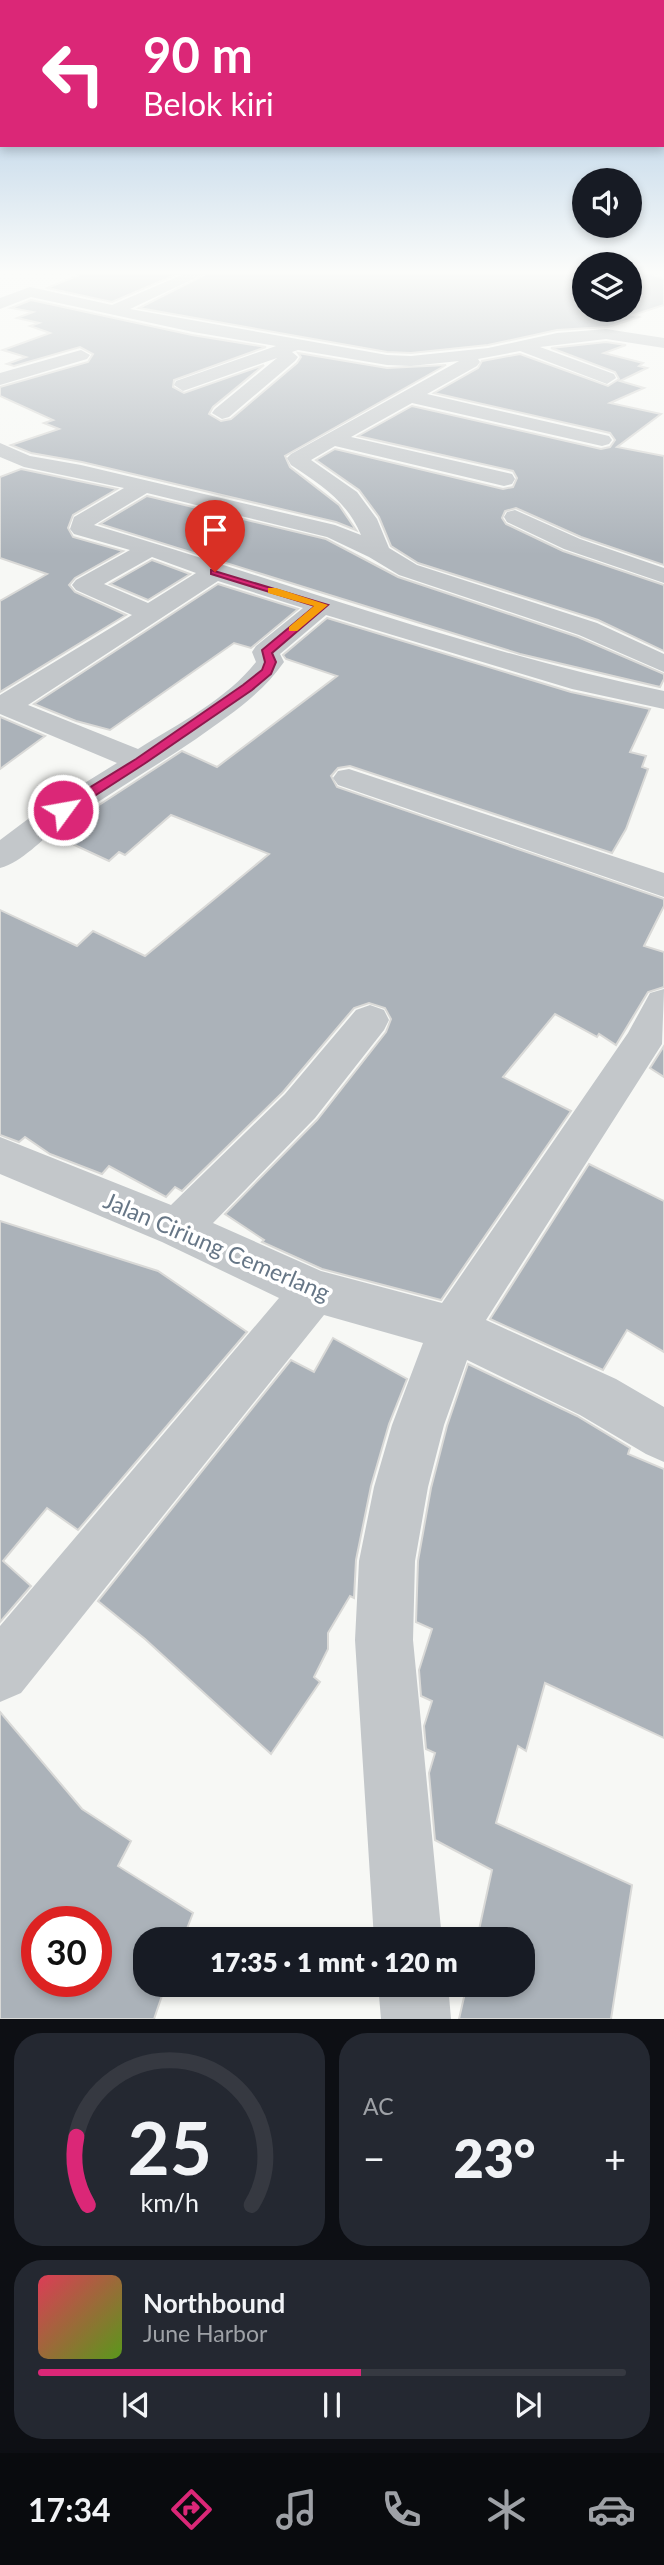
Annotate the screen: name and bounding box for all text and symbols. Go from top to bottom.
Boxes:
text: 90 m [143,25,253,83]
icon: left [28,28,119,119]
text: Belok kiri [143,84,274,123]
map controls [572,168,642,322]
button: sound [572,168,642,238]
button: layers [572,252,642,322]
pin [185,500,245,572]
icon: arrive [196,511,234,549]
position arrow [26,773,100,847]
street label: Jalan Ciriung Cemerlang [100,1186,334,1306]
speed limit sign: 30 [21,1906,112,1997]
text: 17:35 · 1 mnt · 120 m [210,1946,458,1978]
text: AC [363,2092,394,2120]
text: 25 [127,2104,212,2192]
text: 23° [454,2127,535,2189]
text: − [363,2135,385,2181]
text: + [604,2135,626,2181]
text: km/h [140,2187,199,2217]
text: Northbound [143,2287,285,2319]
text: June Harbor [143,2319,267,2347]
icon: previous [117,2386,155,2424]
icon: pause [313,2386,351,2424]
icon: next [509,2386,547,2424]
icon: directions [167,2485,216,2534]
icon: music [272,2485,321,2534]
icon: phone [377,2485,426,2534]
icon: climate [482,2485,531,2534]
icon: car [587,2485,636,2534]
text: 17:34 [28,2490,111,2529]

